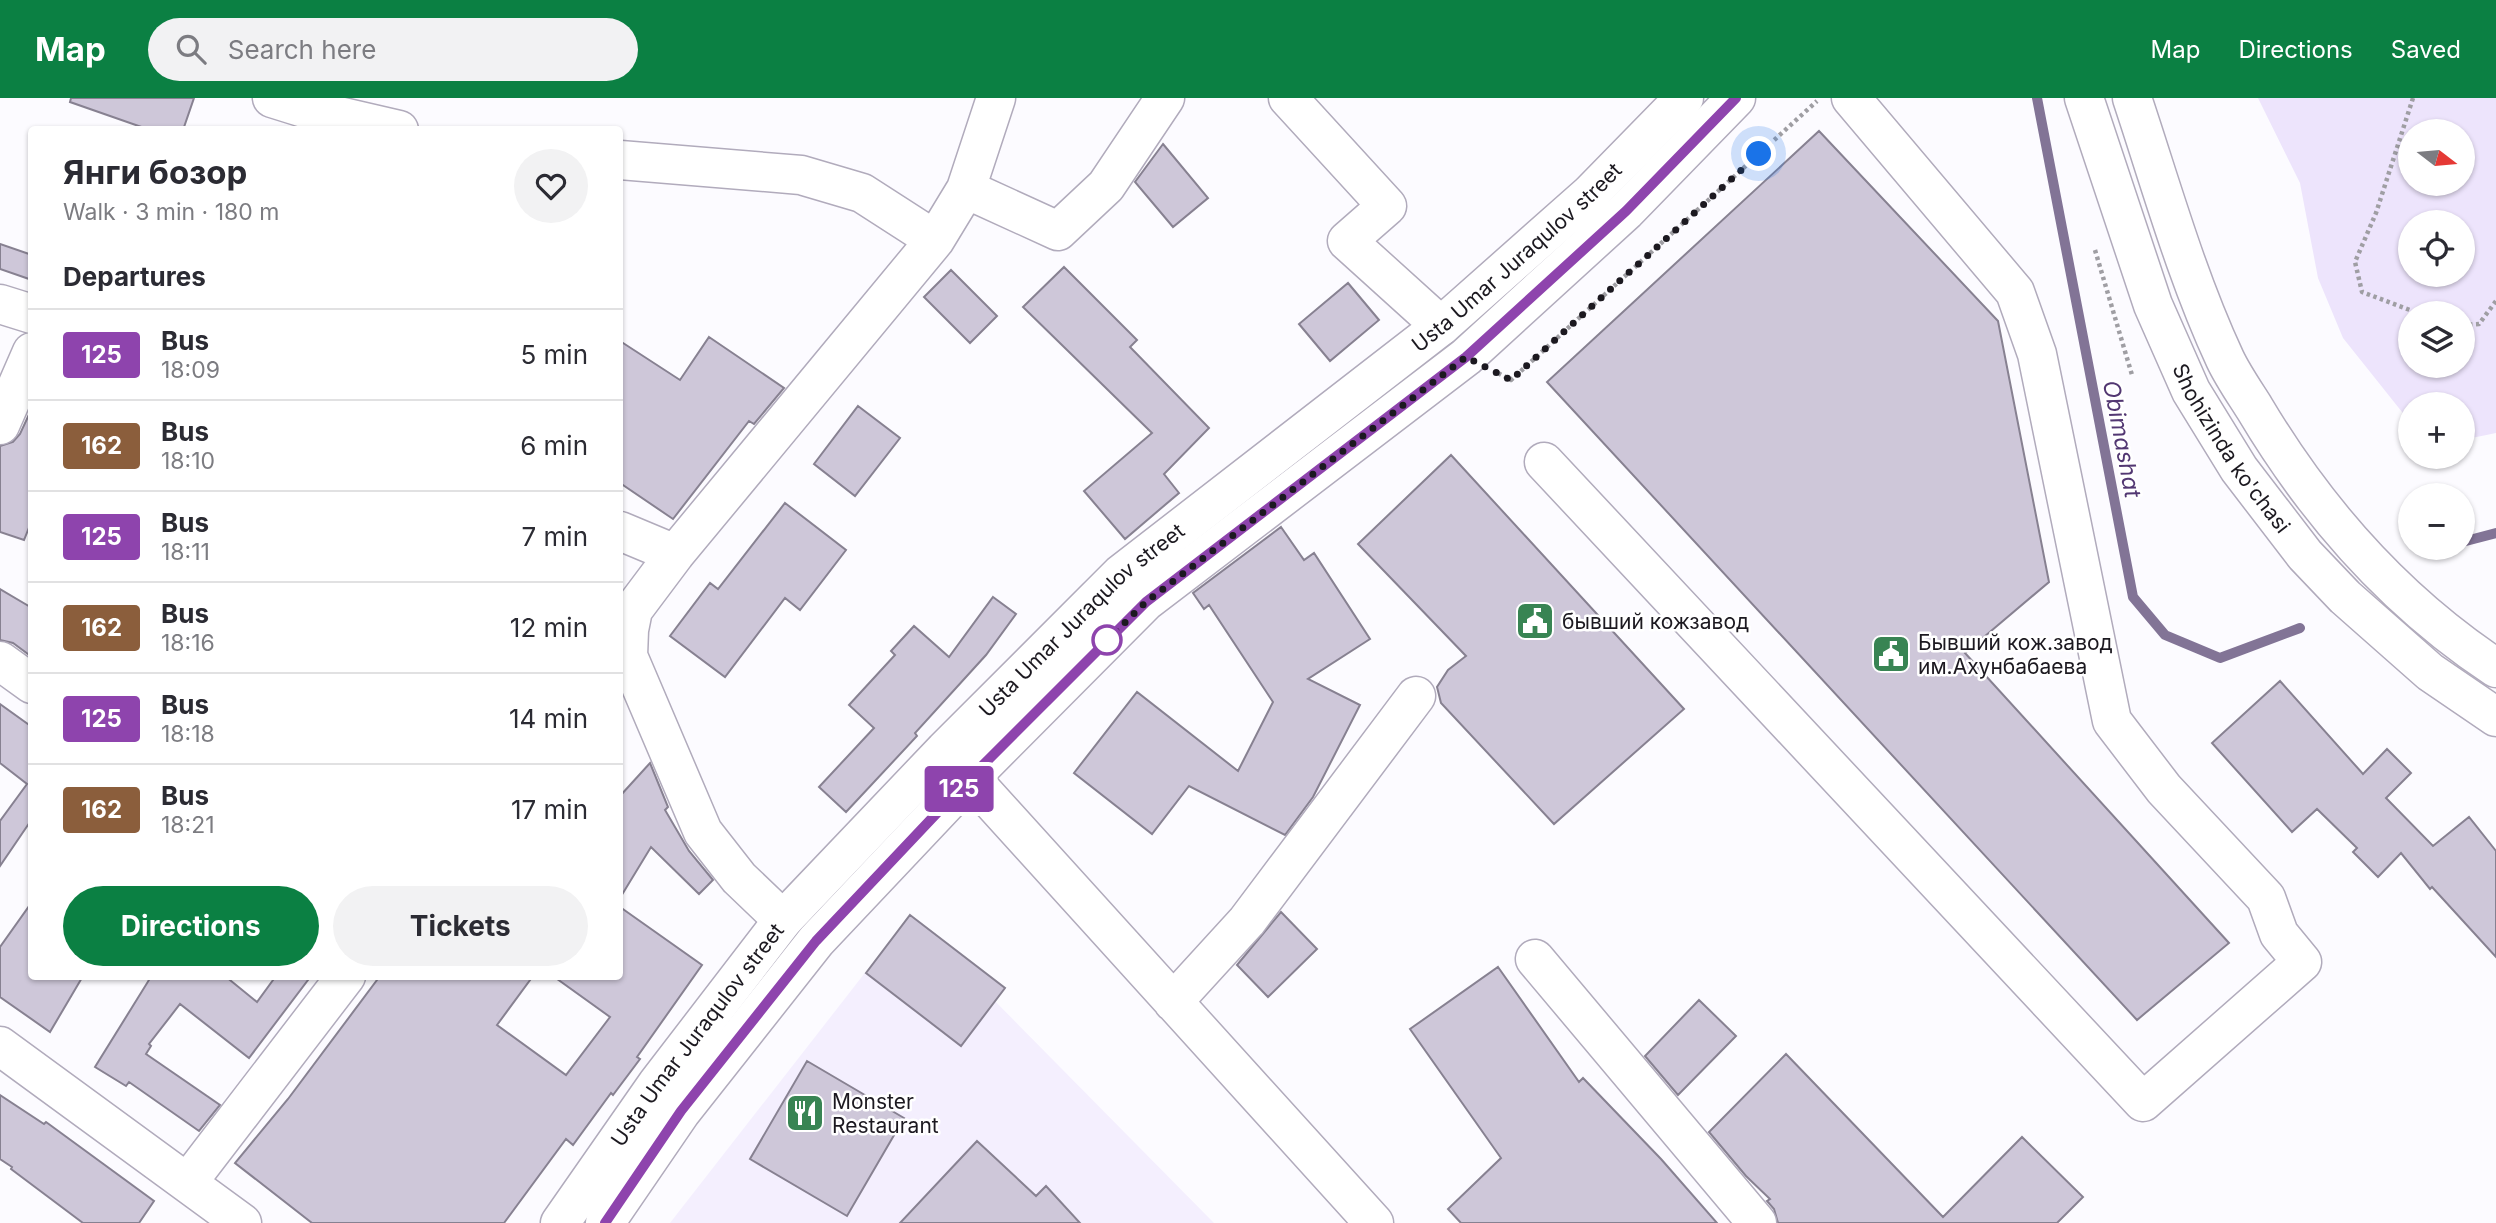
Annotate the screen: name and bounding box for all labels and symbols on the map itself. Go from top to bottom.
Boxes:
north arrow [2398,119,2474,196]
your location [1741,136,1776,171]
street label: Usta Umar Juraqulov street [1406,157,1626,357]
street label: Shohizinda ko'chasi [2168,359,2296,538]
water label: Obimashat [2097,378,2147,500]
street label: Usta Umar Juraqulov street [973,517,1189,722]
public building icon: бывший кожзавод [1514,600,1556,642]
place label: бывший кожзавод [1562,609,1749,634]
unlabelled marker [1092,625,1122,655]
place label: Бывший кож.завод им.Ахунбабаева [1918,630,2113,679]
public building icon: Бывший кож.завод им.Ахунбабаева [1870,633,1912,675]
line badge: 125 [919,766,999,812]
street label: Usta Umar Juraqulov street [605,918,789,1151]
place label: Monster Restaurant [832,1089,939,1138]
restaurant icon: Monster Restaurant [784,1092,826,1134]

